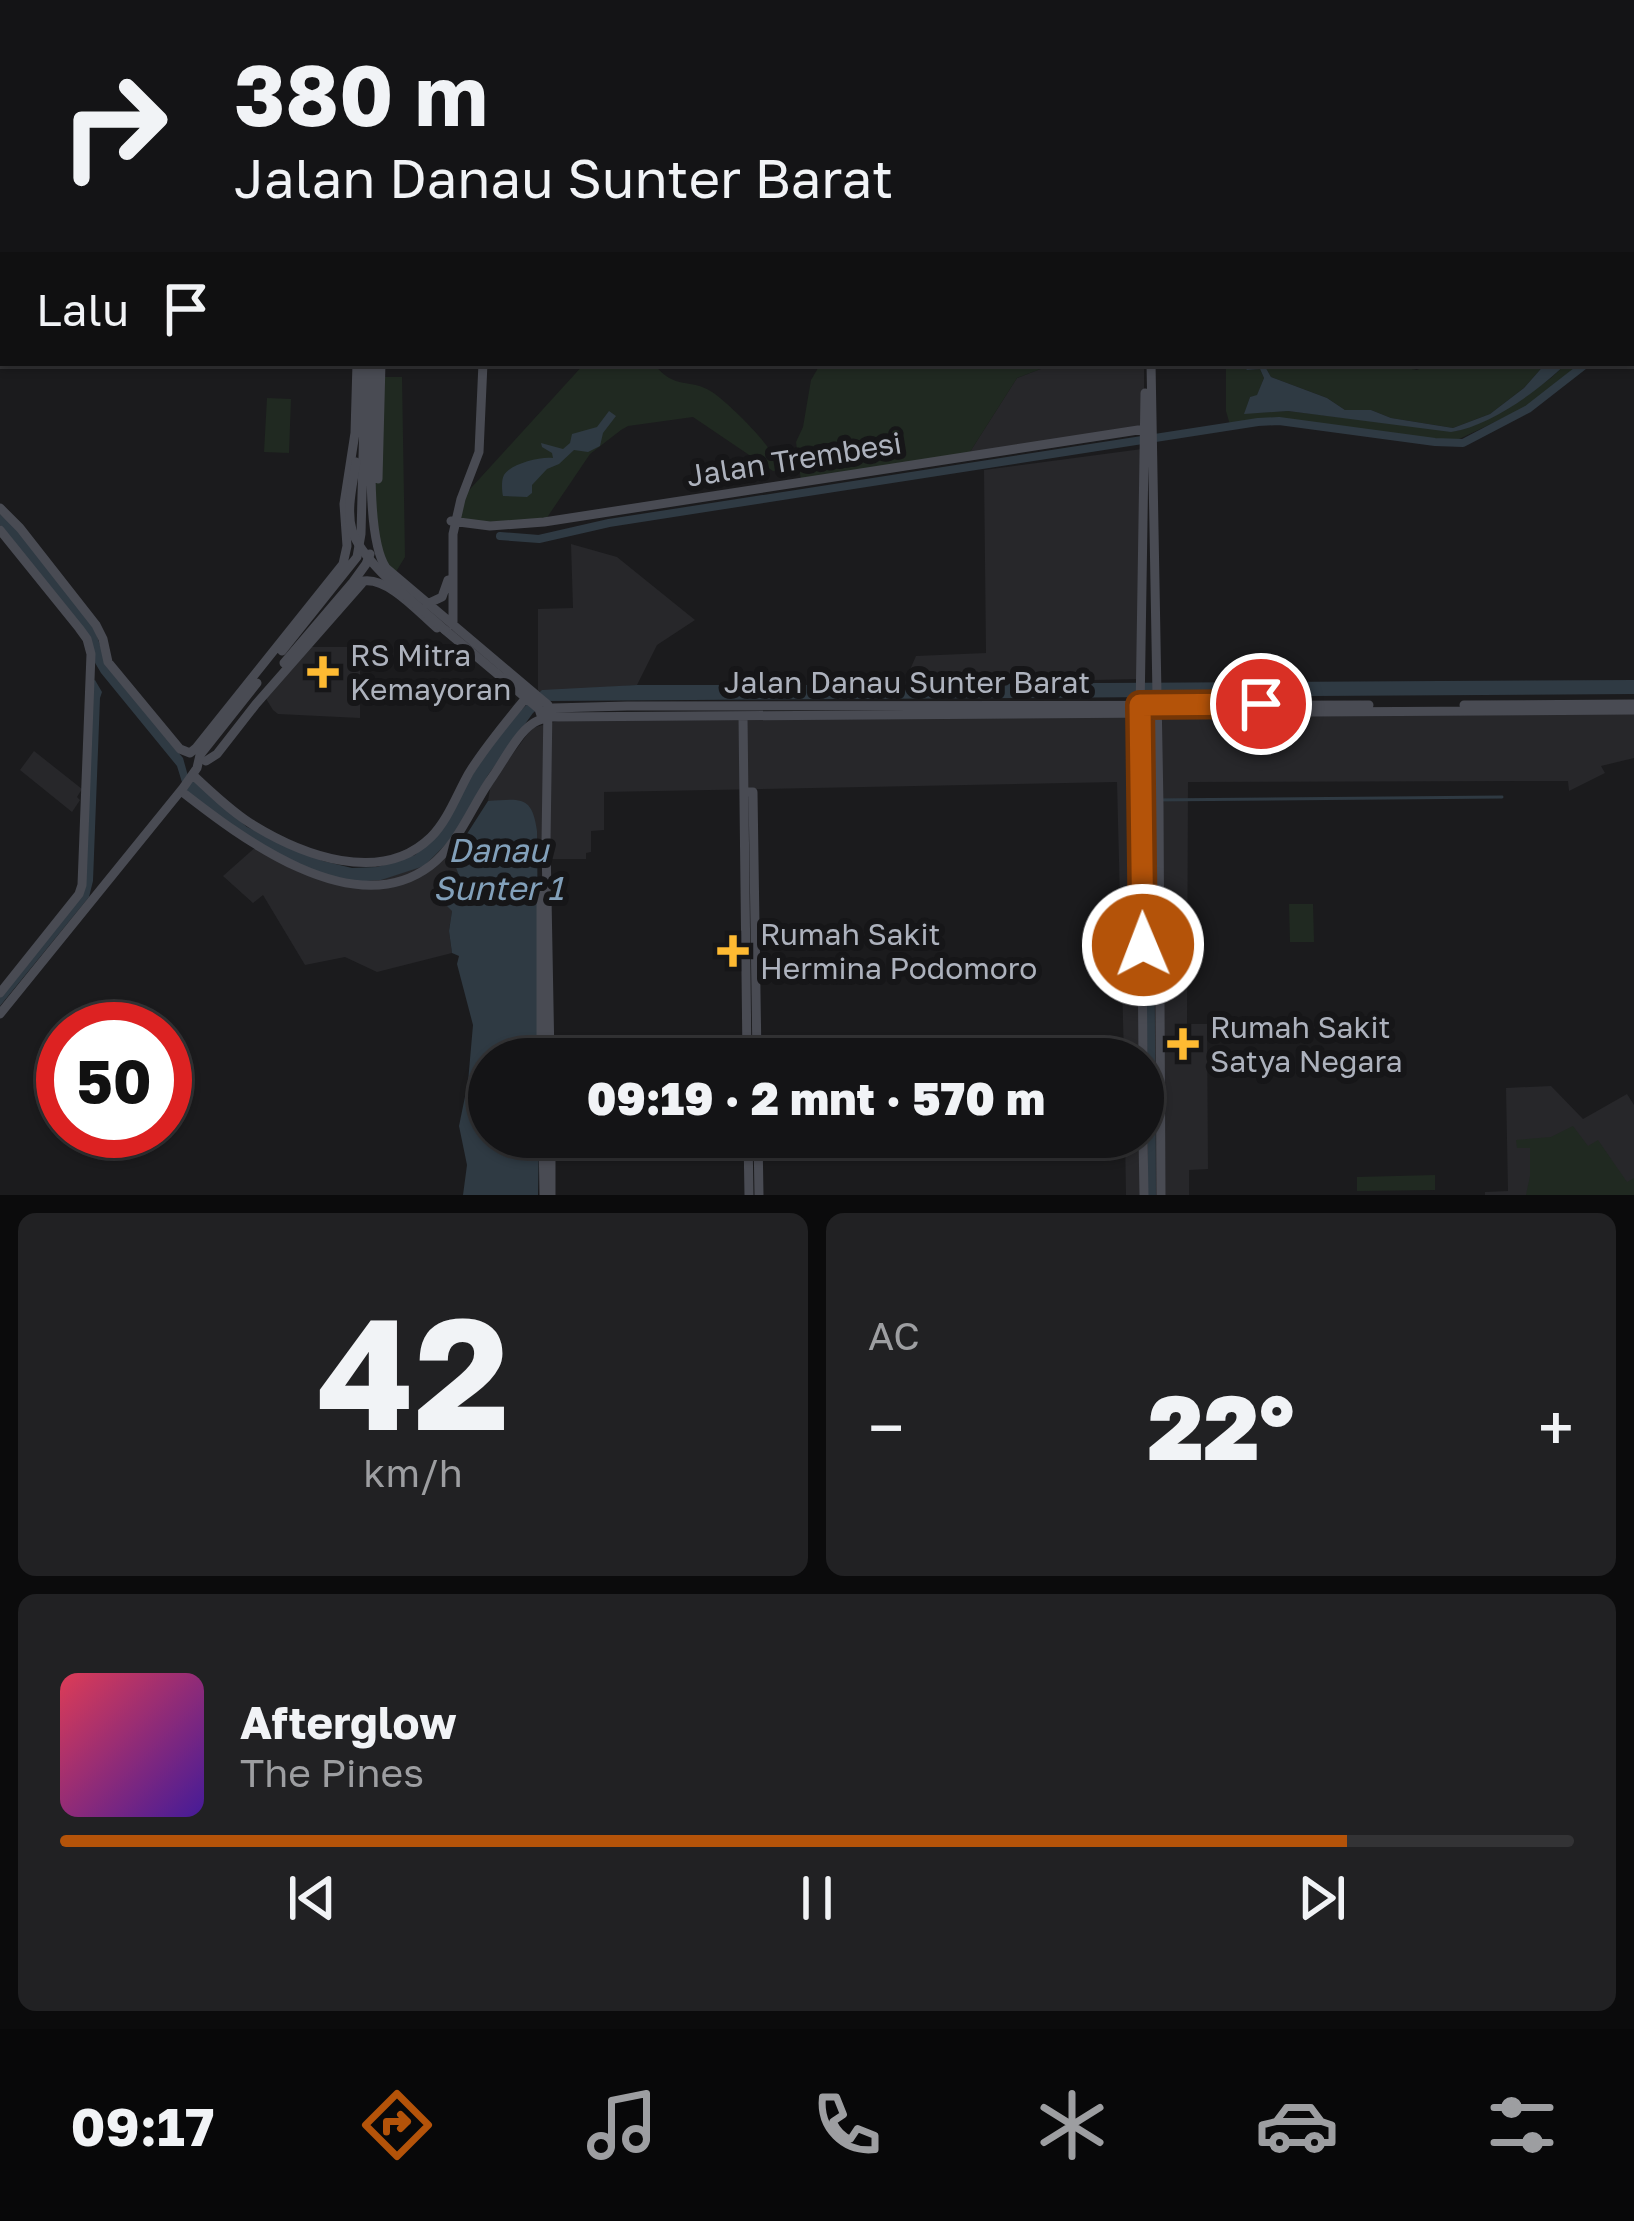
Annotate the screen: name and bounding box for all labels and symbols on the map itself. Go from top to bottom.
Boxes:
street label: Jalan Trembesi [684,424,904,494]
place label: RS Mitra Kemayoran [350,637,511,707]
pin [1210,653,1312,755]
marker: RS Mitra Kemayoran [307,656,339,688]
street label: Jalan Danau Sunter Barat [724,664,1090,700]
water label: Danau Sunter 1 [433,830,564,907]
position arrow [1080,882,1206,1008]
place label: Rumah Sakit Hermina Podomoro [760,916,1037,986]
marker: Rumah Sakit Hermina Podomoro [717,935,749,967]
speed limit sign: 50 [36,1002,192,1158]
place label: Rumah Sakit Satya Negara [1210,1009,1403,1079]
marker: Rumah Sakit Satya Negara [1167,1028,1199,1060]

